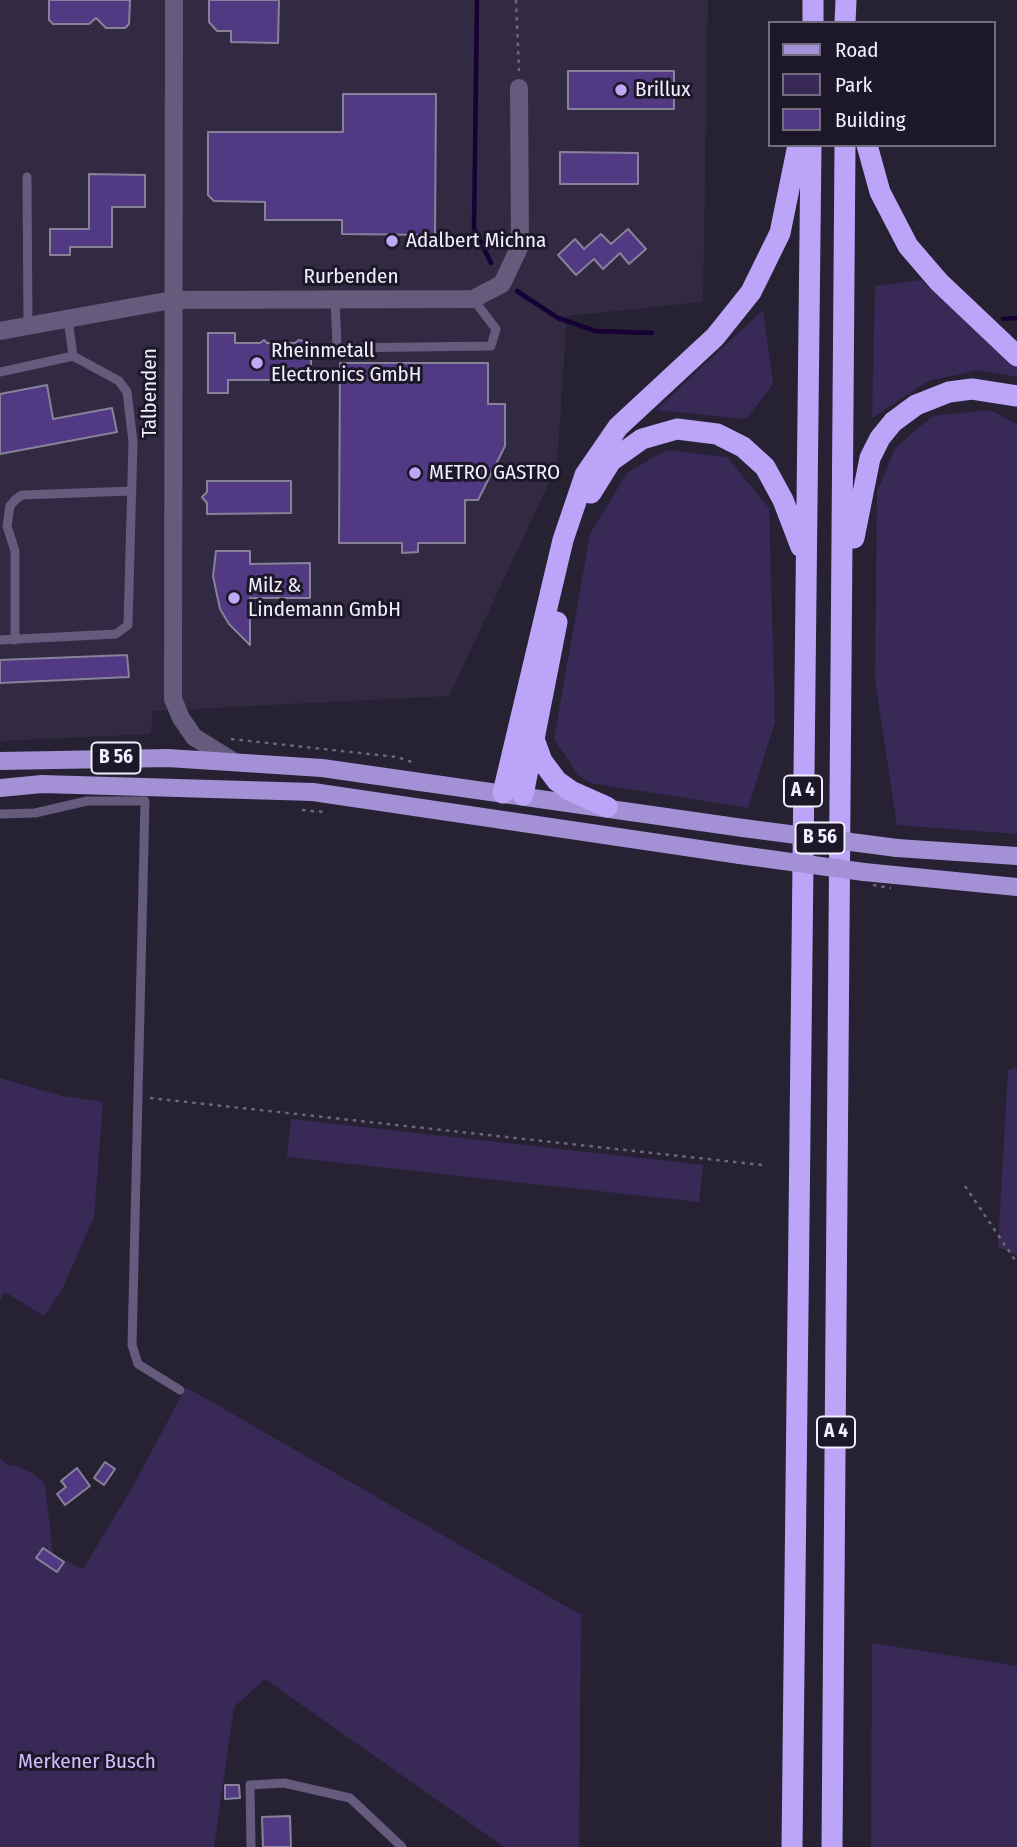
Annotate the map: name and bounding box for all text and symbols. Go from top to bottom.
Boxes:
legend [768,21,996,147]
text: Road [835,37,879,63]
text: Park [835,72,872,98]
place label: Brillux [635,77,690,103]
marker: Brillux [613,82,629,98]
text: Building [835,107,906,133]
place label: Adalbert Michna [406,228,546,254]
marker: Adalbert Michna [384,233,400,249]
street label: Rurbenden [303,264,399,290]
place label: Rheinmetall Electronics GmbH [271,338,421,388]
street label: Talbenden [137,348,163,438]
marker: Rheinmetall Electronics GmbH [249,355,265,371]
place label: METRO GASTRO [429,460,560,486]
marker: METRO GASTRO [407,465,423,481]
place label: Milz & Lindemann GmbH [248,573,401,623]
marker: Milz & Lindemann GmbH [226,590,242,606]
road number: B 56 [92,743,140,774]
road number: A 4 [784,776,822,806]
road number: B 56 [796,822,844,853]
road number: A 4 [817,1416,855,1448]
park label: Merkener Busch [18,1749,156,1775]

